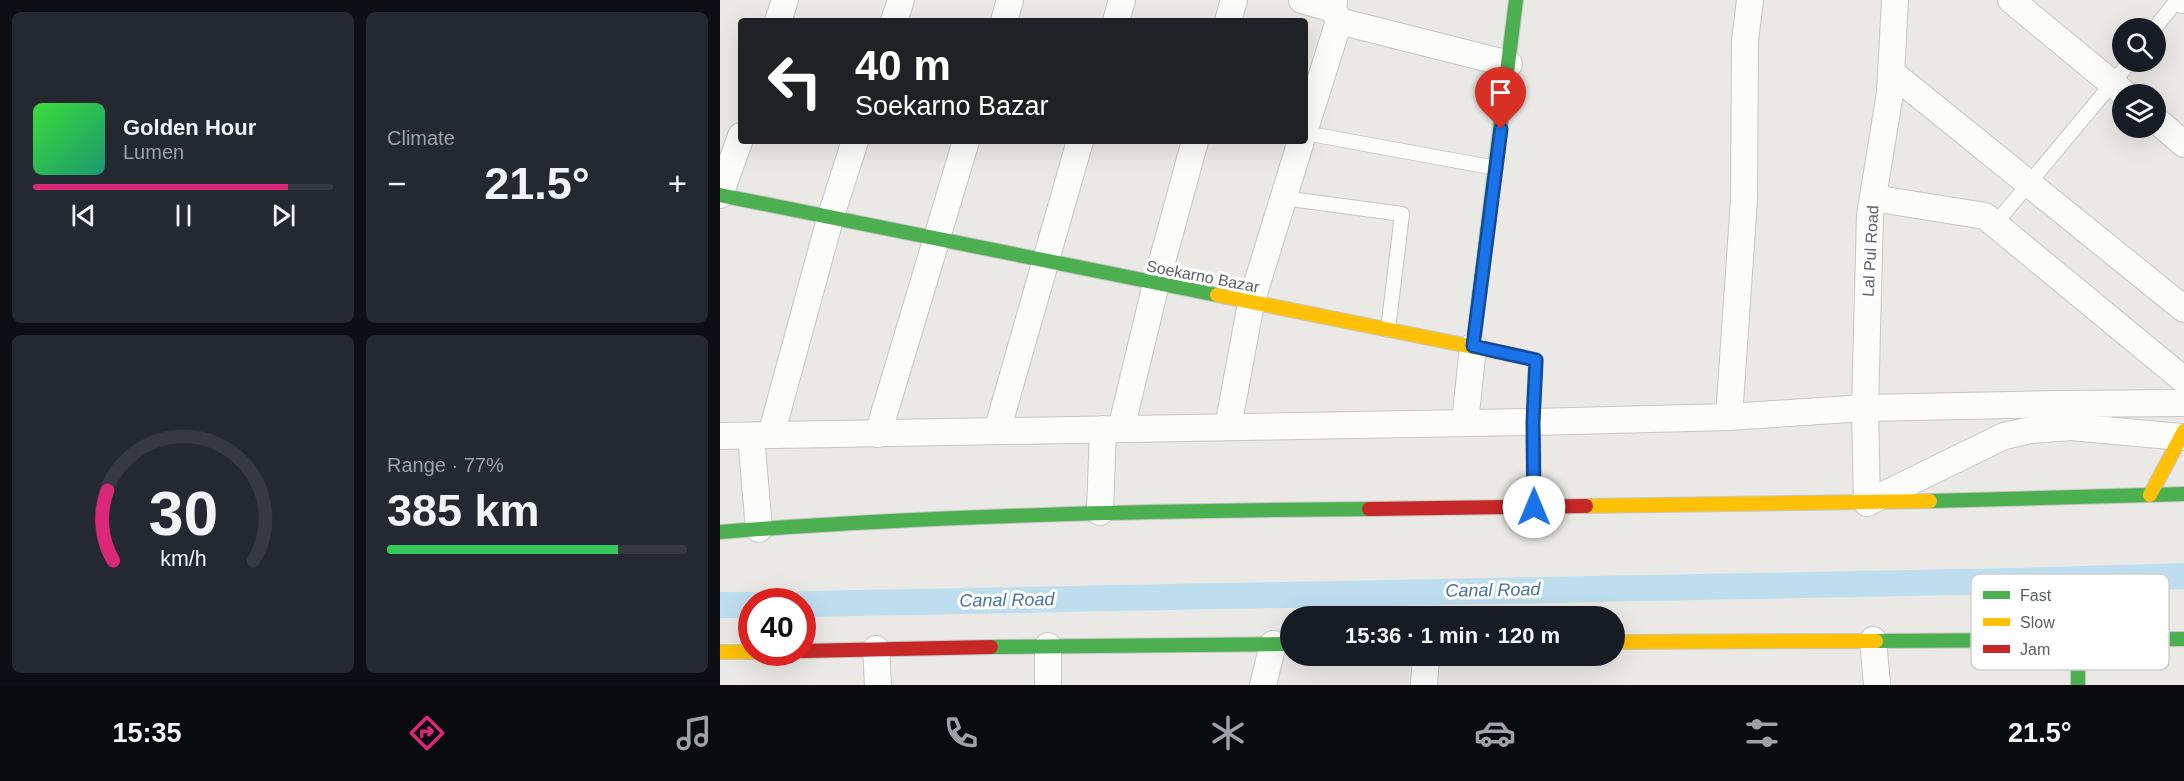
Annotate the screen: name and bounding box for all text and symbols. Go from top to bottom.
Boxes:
map controls [2112,18,2166,138]
button: search [2112,18,2166,72]
icon: left [756,42,834,120]
text: 40 m [855,42,951,89]
pin [1475,67,1526,129]
icon: arrive [1484,76,1517,109]
button: layers [2112,84,2166,138]
text: Soekarno Bazar [855,91,1049,121]
text: Golden Hour [123,115,256,140]
text: Climate [387,127,455,149]
text: Lumen [123,141,184,163]
text: 21.5° [484,158,590,209]
text: − [387,165,406,202]
text: + [668,165,687,202]
icon: previous [67,199,100,232]
icon: pause [167,199,200,232]
icon: next [267,199,300,232]
street label: Lal Pul Road [1860,205,1881,297]
street label: Soekarno Bazar [1145,257,1261,296]
text: Range · 77% [387,454,504,476]
position arrow [1502,475,1566,539]
text: 30 [148,479,218,548]
text: 385 km [387,485,540,536]
text: km/h [160,547,206,571]
legend [1971,574,2169,670]
water label: Canal Road [1445,579,1542,601]
text: Fast [2020,587,2052,604]
speed limit sign: 40 [738,588,816,666]
water label: Canal Road [959,589,1056,611]
text: Slow [2020,614,2055,631]
text: 15:36 · 1 min · 120 m [1345,623,1560,648]
text: Jam [2020,641,2050,658]
icon: directions [406,712,448,754]
icon: music [673,712,715,754]
icon: phone [940,712,982,754]
icon: climate [1207,712,1249,754]
icon: car [1474,712,1516,754]
icon: filters [1741,712,1783,754]
text: 15:35 [112,718,182,748]
text: 21.5° [2008,718,2071,748]

